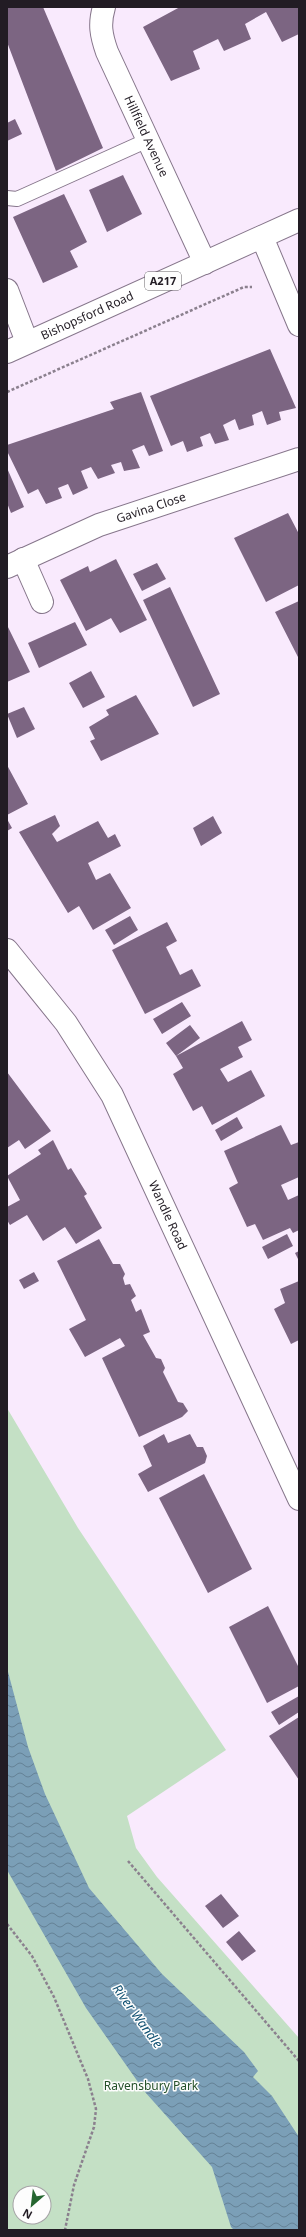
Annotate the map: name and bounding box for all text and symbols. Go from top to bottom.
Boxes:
street label: Hillfield Avenue [120,93,173,180]
road number: A217 [145,272,181,290]
street label: Bishopsford Road [38,287,136,344]
street label: Gavina Close [114,488,188,527]
street label: Wandle Road [145,1178,192,1253]
water label: River Wandle [109,1980,168,2052]
park label: Ravensbury Park [104,2077,199,2094]
north arrow [12,2185,52,2225]
text: N [20,2206,35,2223]

